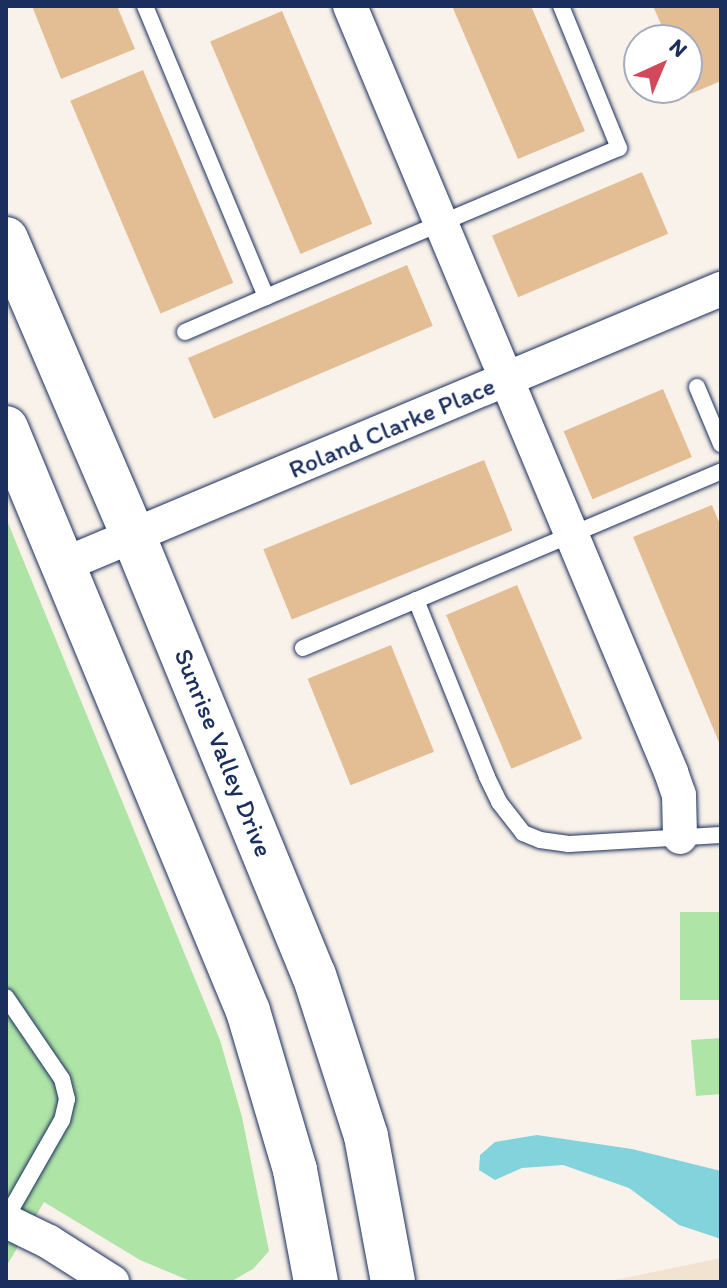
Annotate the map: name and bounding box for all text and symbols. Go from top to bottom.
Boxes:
north arrow [623,24,703,104]
text: N [664,33,693,63]
street label: Roland Clarke Place [284,370,500,486]
street label: Sunrise Valley Drive [167,644,279,862]

